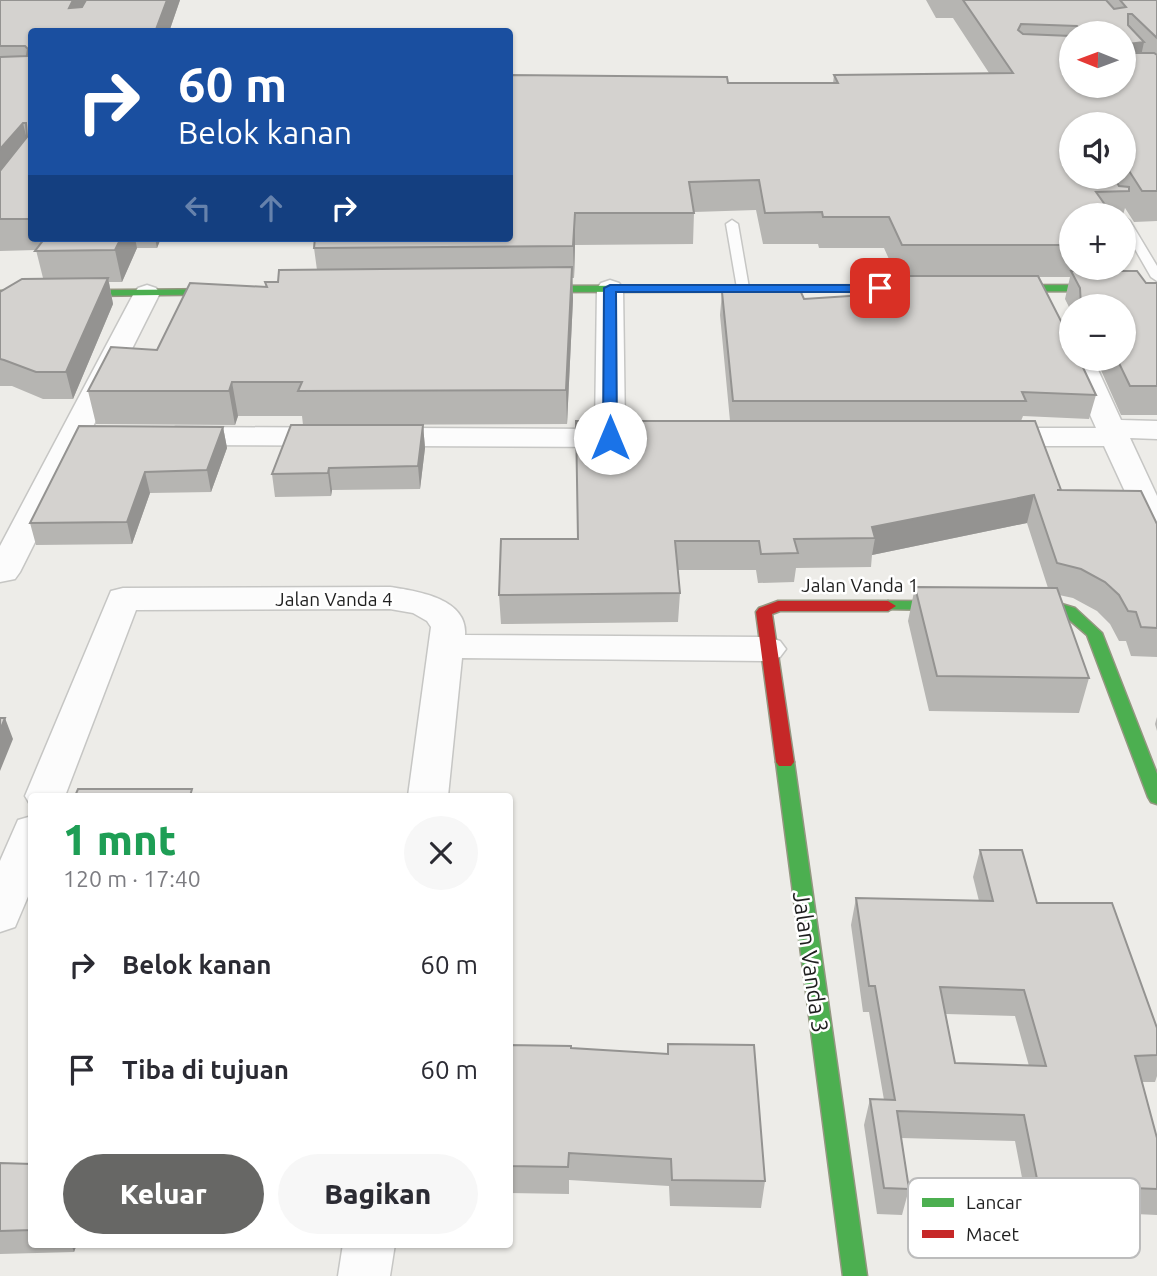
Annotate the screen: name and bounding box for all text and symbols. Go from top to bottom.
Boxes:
north arrow [1059,21,1136,98]
map controls [1059,21,1136,371]
icon: right [63,56,154,147]
text: 60 m [178,56,287,111]
button: sound [1059,112,1136,189]
text: Belok kanan [178,114,352,150]
icon: left [179,189,217,227]
icon: ahead [252,189,290,227]
icon: right [325,189,363,227]
button: + [1059,203,1136,280]
pin [850,258,910,318]
icon: arrive [861,269,899,307]
button: − [1059,294,1136,371]
position arrow [573,401,647,475]
street label: Jalan Vanda 1 [801,574,919,596]
street label: Jalan Vanda 4 [275,588,393,610]
text: 1 mnt [63,816,176,863]
button: close [404,816,478,890]
text: 120 m · 17:40 [63,866,201,891]
street label: Jalan Vanda 3 [789,890,833,1034]
icon: right [63,946,101,984]
text: Belok kanan [122,950,272,979]
text: 60 m [420,950,478,979]
icon: arrive [63,1051,101,1089]
text: Tiba di tujuan [122,1055,289,1084]
text: 60 m [420,1055,478,1084]
button: Keluar [63,1154,264,1234]
button: Bagikan [278,1154,478,1234]
legend [908,1178,1140,1258]
text: Lancar [966,1191,1022,1213]
text: Macet [966,1223,1020,1245]

